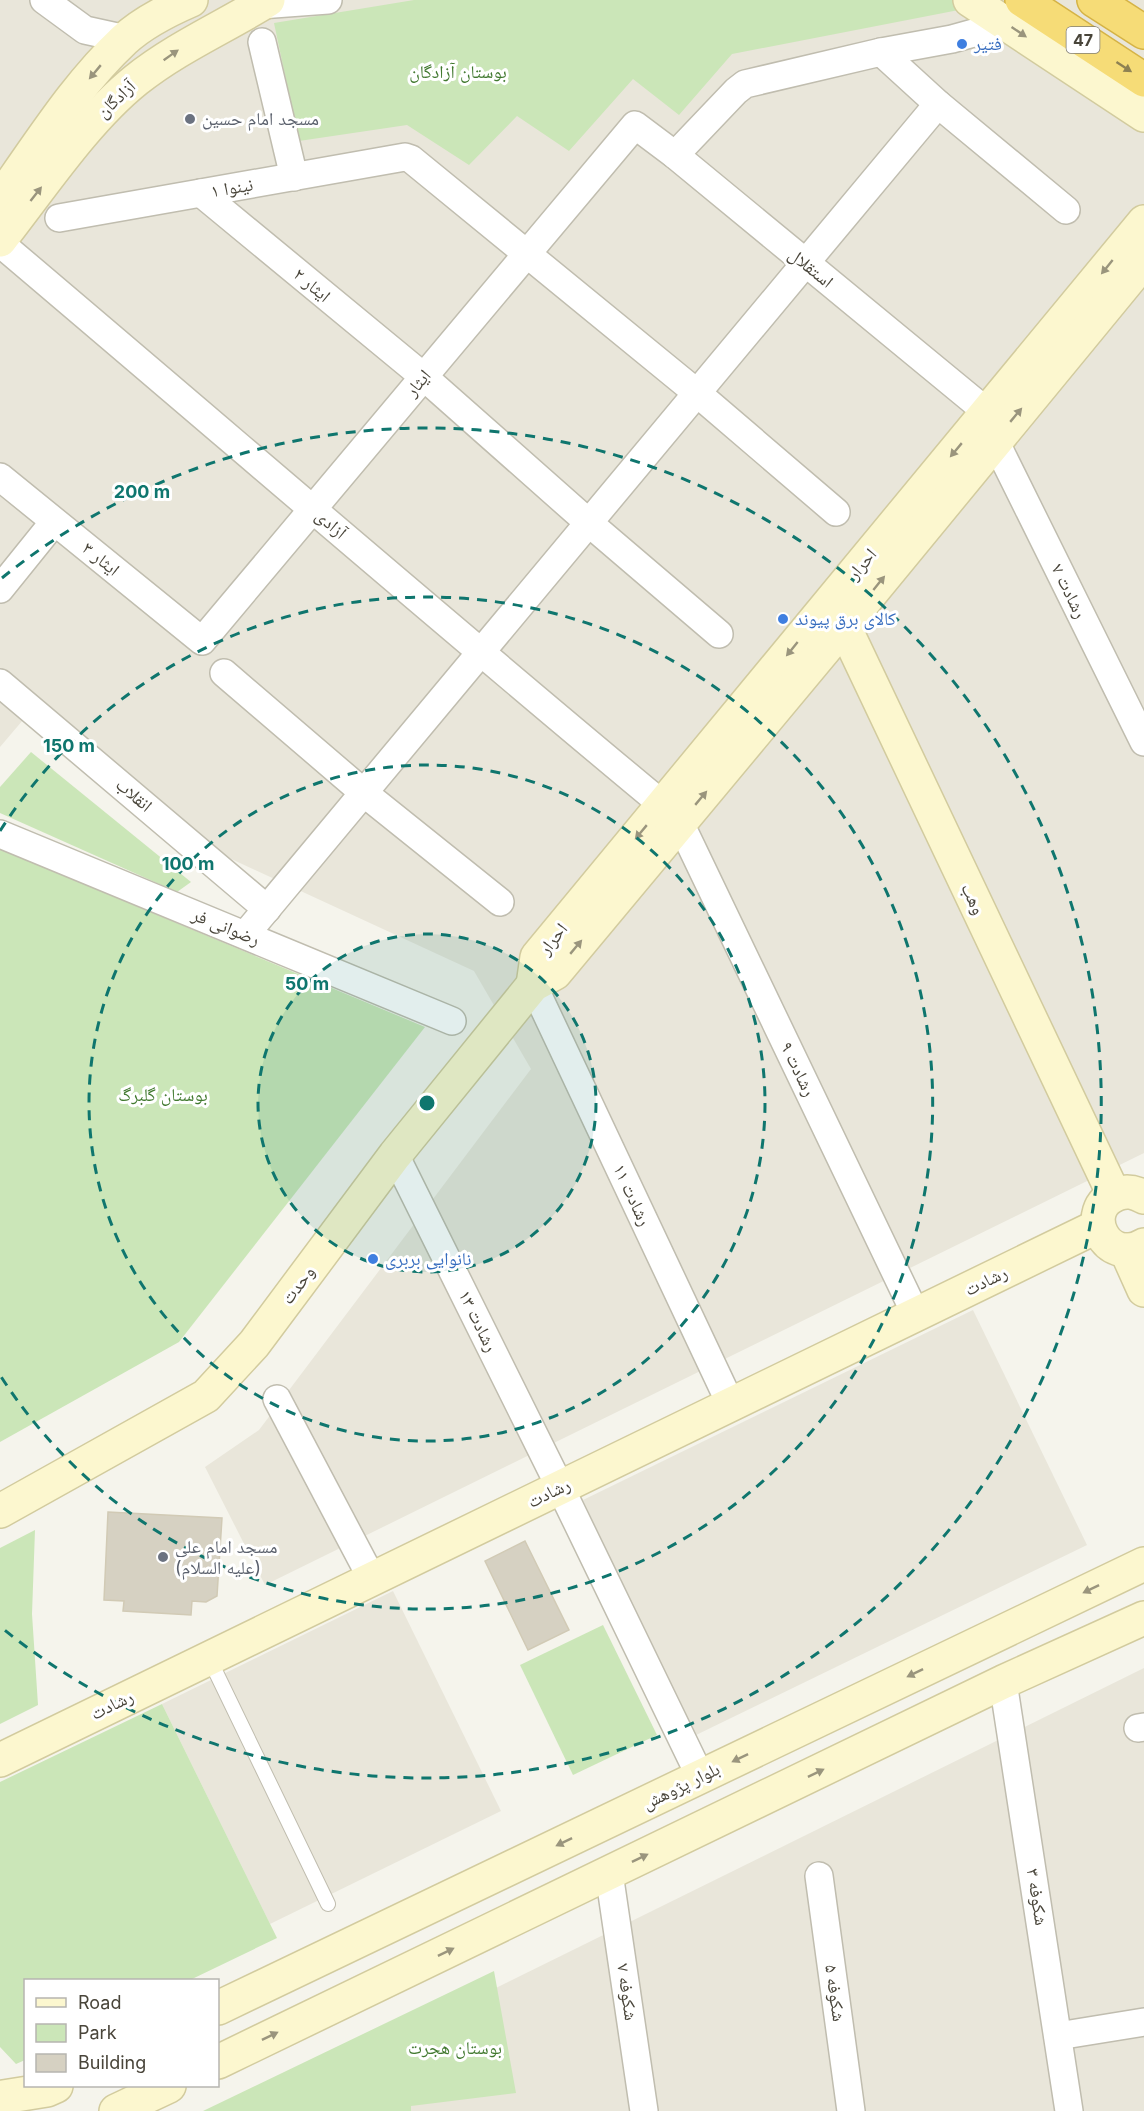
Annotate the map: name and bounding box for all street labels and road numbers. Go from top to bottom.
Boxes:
road number: 47 [1066,27,1100,53]
street label: آزادگان [92,75,140,123]
street label: نینوا ۱ [209,173,255,202]
street label: استقلال [784,243,838,293]
street label: ایثار ۲ [289,263,335,306]
street label: ایثار [400,365,435,401]
street label: آزادی [311,505,351,544]
street label: ایثار ۳ [78,537,124,580]
street label: احرار [842,544,881,584]
street label: رشادت ۷ [1047,560,1092,621]
street label: انقلاب [111,773,157,816]
street label: وهب [957,880,990,918]
street label: رضوانی فر [188,903,263,951]
street label: احرار [533,919,571,959]
street label: رشادت ۹ [776,1038,821,1099]
street label: رشادت ۱۱ [609,1160,656,1229]
street label: وحدت [276,1261,319,1308]
street label: رشادت [961,1261,1011,1300]
street label: رشادت ۱۳ [455,1287,502,1355]
street label: رشادت [524,1473,574,1512]
street label: رشادت [87,1685,137,1724]
street label: بلوار پژوهش [639,1758,723,1814]
street label: شکوفه ۳ [1023,1867,1052,1927]
street label: شکوفه ۷ [613,1962,642,2022]
street label: شکوفه ۵ [821,1963,850,2023]

